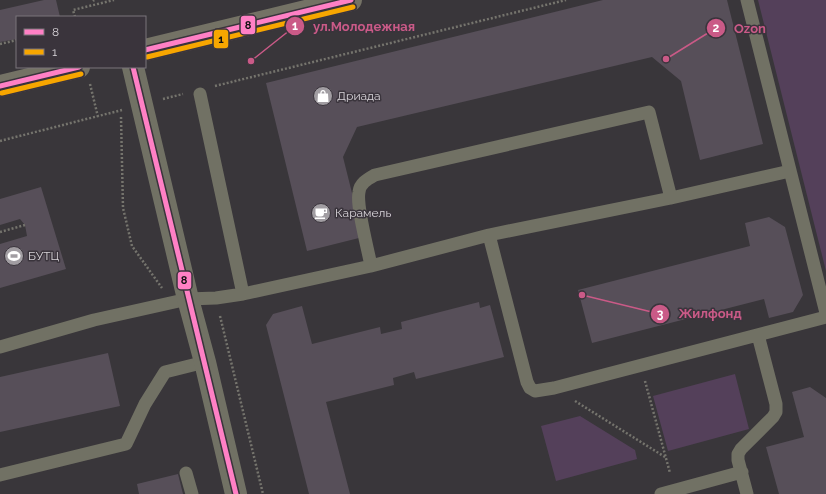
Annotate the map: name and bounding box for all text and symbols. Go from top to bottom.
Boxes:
callout: ул.Молодежная [285,14,423,39]
line badge: 8 [240,15,256,35]
legend [16,16,146,68]
callout: Ozon [706,16,774,41]
text: 8 [245,19,252,32]
text: 1 [292,19,298,33]
text: ул.Молодежная [313,19,415,34]
text: 2 [713,21,720,35]
text: Ozon [734,21,766,36]
text: 8 [52,25,59,39]
line badge: 1 [213,29,229,49]
text: 1 [218,33,224,46]
text: 1 [52,45,57,59]
shop icon: Дриада [312,85,334,107]
place label: Дриада [337,89,381,103]
cafe icon: Карамель [310,202,332,224]
place label: Карамель [335,206,391,220]
sports icon: БУТЦ [3,245,25,267]
place label: БУТЦ [28,249,60,263]
line badge: 8 [177,271,192,290]
text: 8 [181,274,188,287]
callout: Жилфонд [650,301,749,326]
text: Жилфонд [678,306,742,321]
text: 3 [657,307,664,321]

